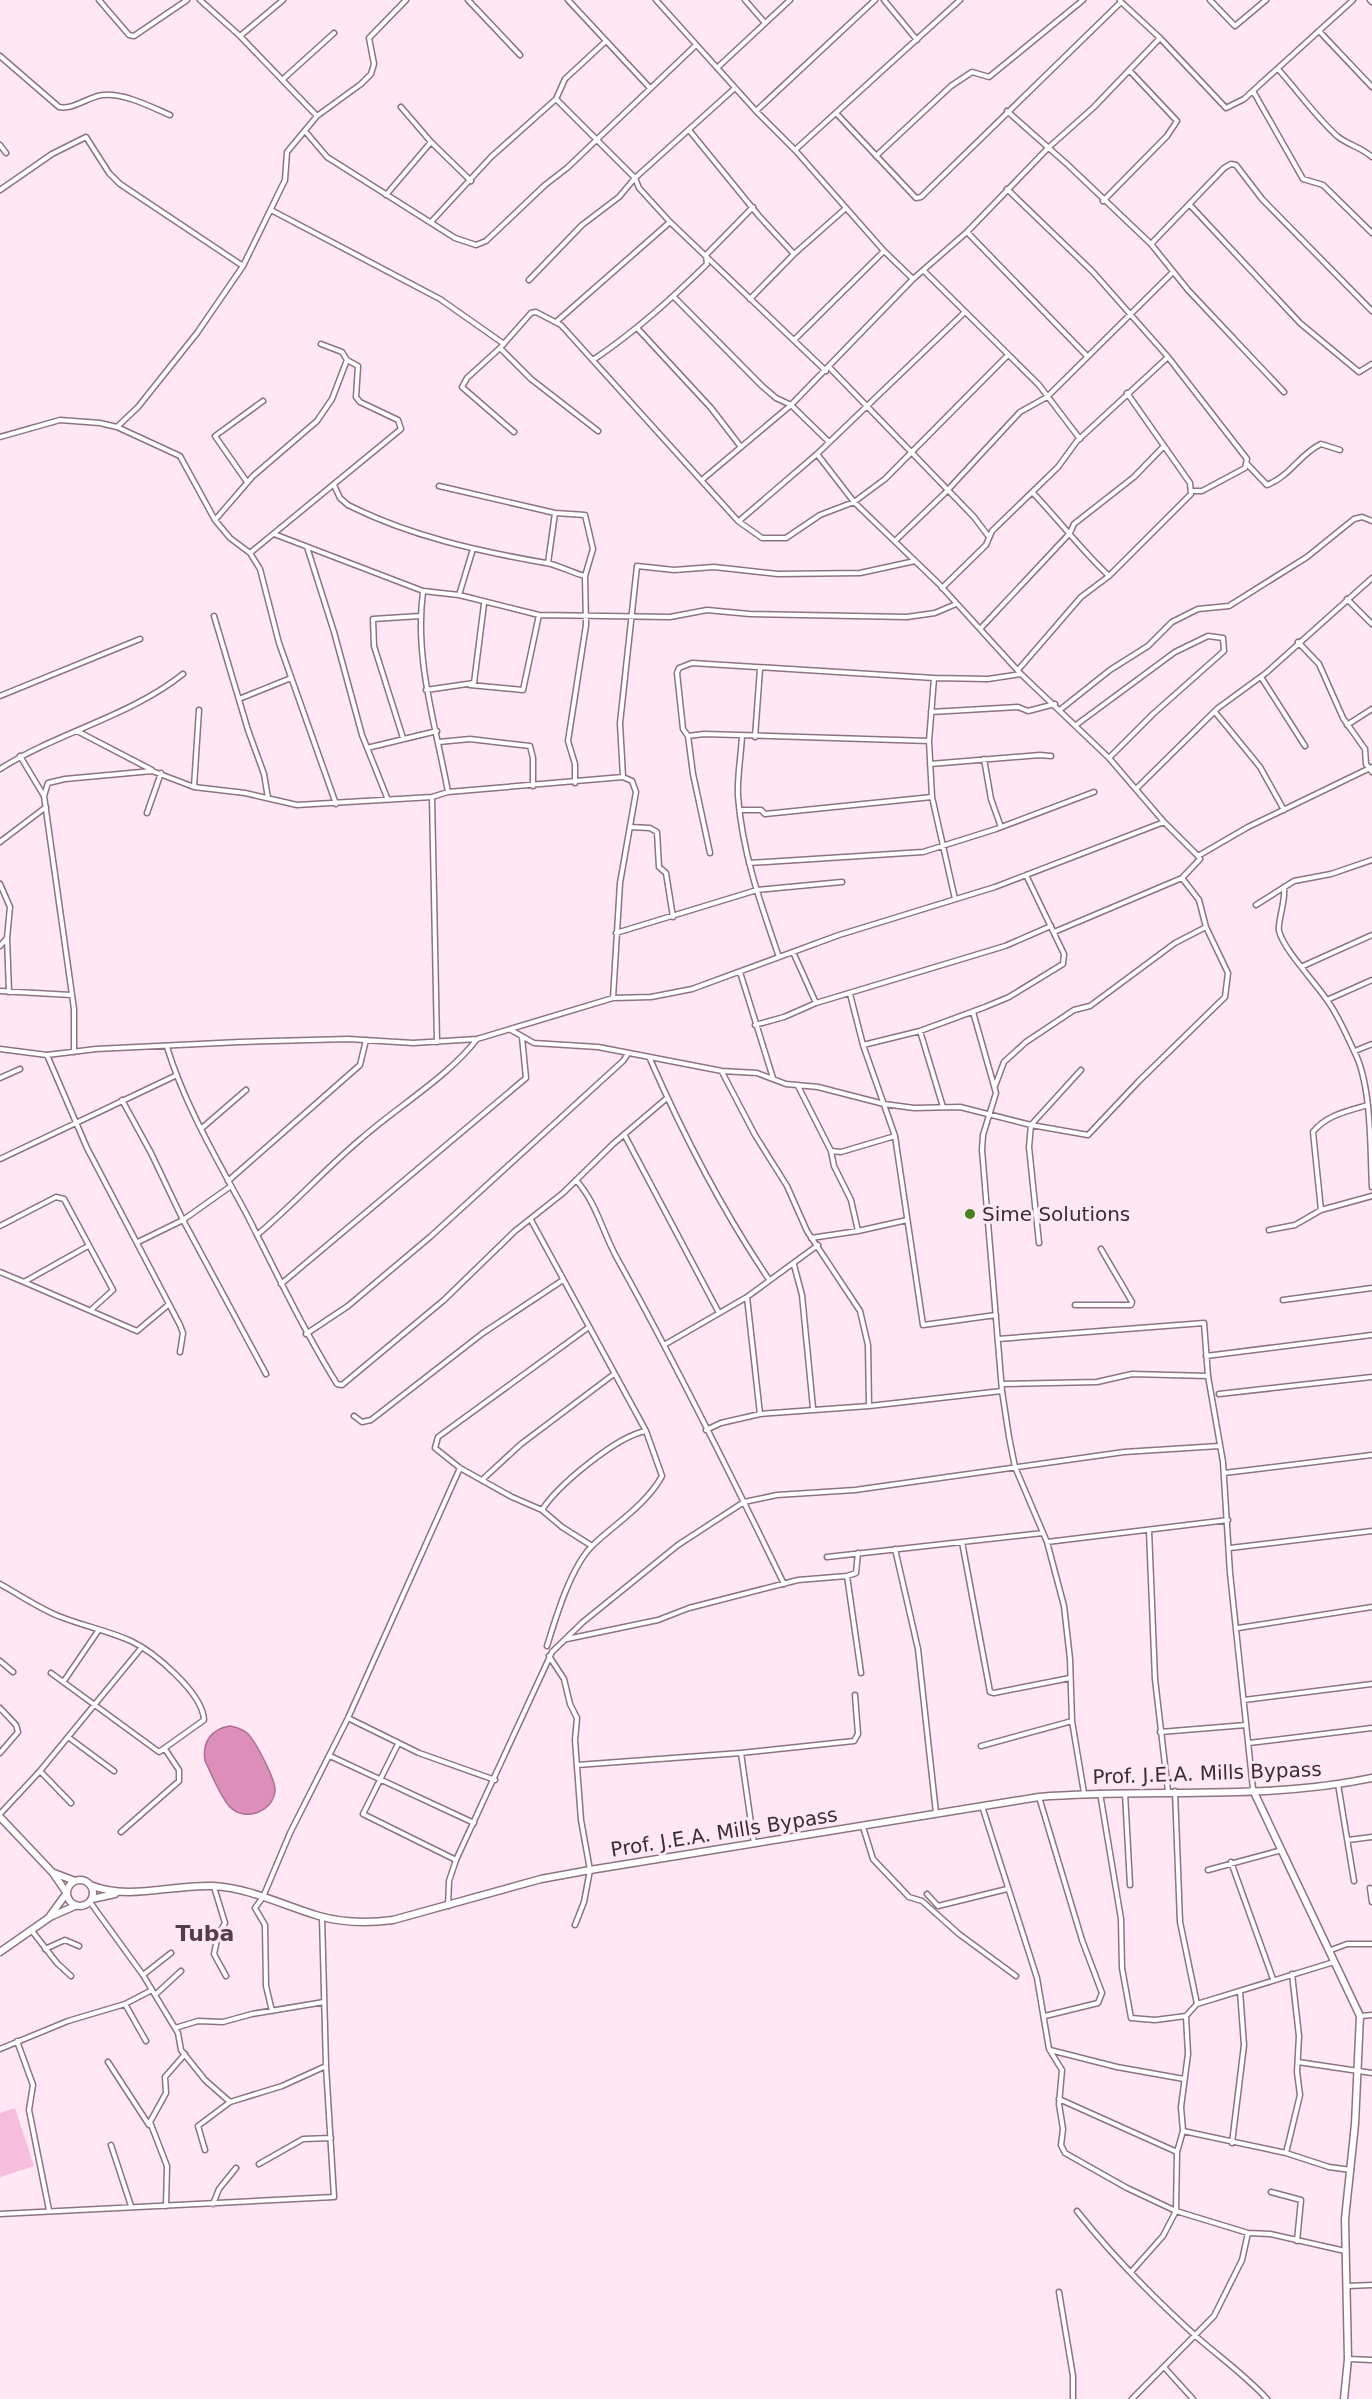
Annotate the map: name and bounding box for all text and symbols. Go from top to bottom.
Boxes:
place label: Sime Solutions [982,1202,1130,1226]
marker: Sime Solutions [963,1207,977,1221]
street label: Prof. J.E.A. Mills Bypass [1092,1757,1322,1789]
street label: Prof. J.E.A. Mills Bypass [609,1802,839,1862]
district label: Tuba [176,1921,234,1946]

